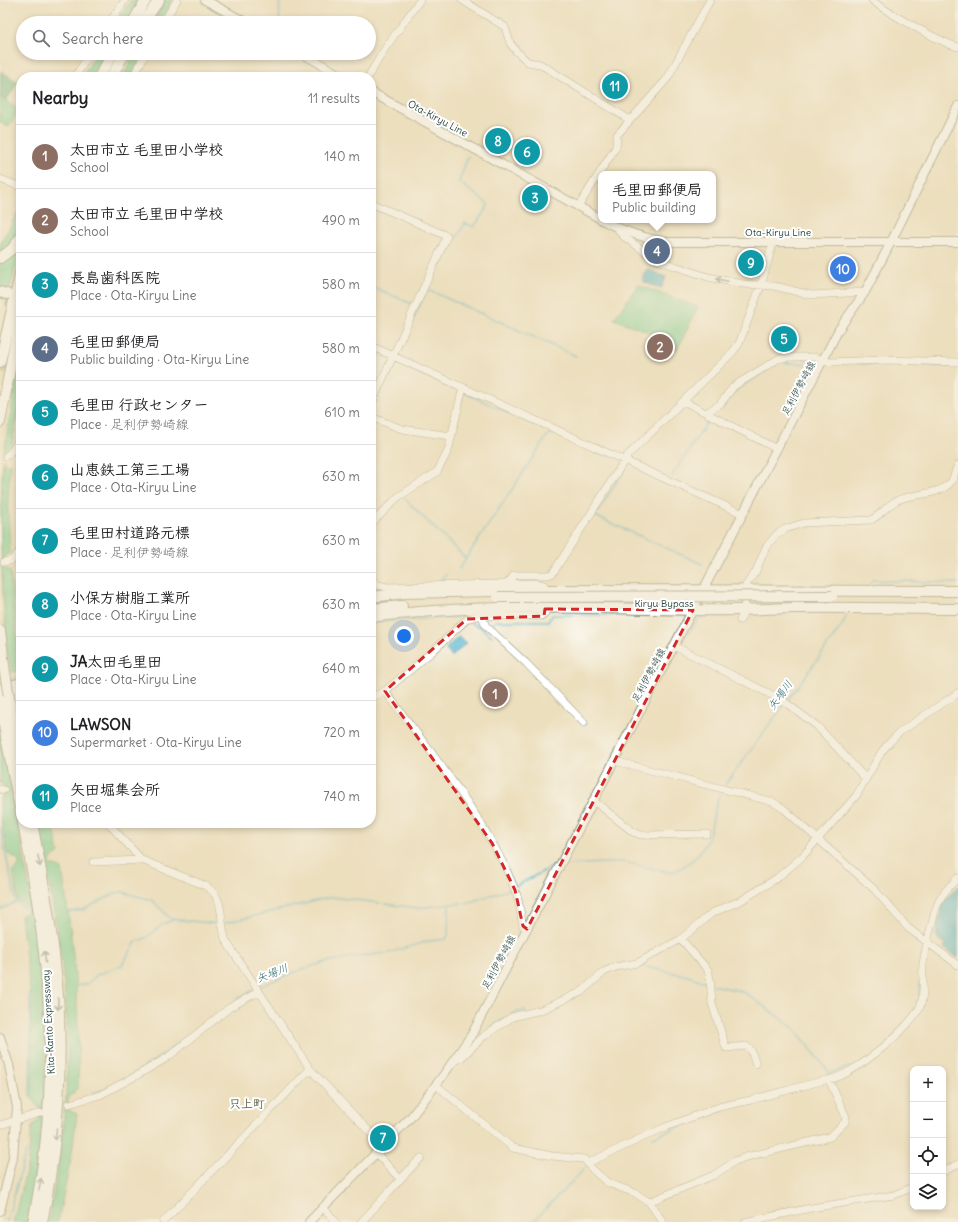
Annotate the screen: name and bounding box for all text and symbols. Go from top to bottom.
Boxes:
search box [16,16,376,60]
icon: search [30,27,52,49]
text: Search here [62,29,143,48]
pin: 11 [602,71,628,101]
text: Nearby [32,87,88,109]
text: 11 results [308,90,360,107]
street label: Ota-Kiryu Line [405,97,470,140]
pin: 8 [485,126,511,156]
pin: 6 [514,137,540,167]
text: 太田市立 毛里田小学校 [70,140,224,159]
text: 1 [42,148,48,165]
text: 140 m [324,148,360,165]
text: School [70,159,109,176]
popup [598,171,716,223]
text: 毛里田郵便局 [612,180,702,199]
pin: 3 [522,183,548,213]
text: Public building [612,199,696,216]
text: 太田市立 毛里田中学校 [70,204,224,223]
text: 2 [41,212,49,229]
text: 490 m [322,212,360,229]
text: School [70,223,109,240]
street label: Ota-Kiryu Line [745,226,811,239]
pin: 4 [644,236,670,266]
pin: 9 [738,248,764,278]
pin: 10 [830,254,856,284]
text: 長島歯科医院 [70,268,160,287]
text: 3 [41,276,49,293]
text: 580 m [322,276,360,293]
one-way arrow [716,276,729,284]
text: Place · Ota-Kiryu Line [70,287,197,304]
pin: 5 [771,324,797,354]
text: 毛里田郵便局 [70,332,160,351]
pin: 2 [647,332,673,362]
text: 4 [41,340,49,357]
text: 580 m [322,340,360,357]
text: Public building · Ota-Kiryu Line [70,351,249,368]
street label: 足利伊勢崎線 [779,359,818,418]
text: 毛里田 行政センター [70,395,209,414]
text: 5 [41,404,49,421]
text: 610 m [324,404,360,421]
text: Place · 足利伊勢崎線 [70,416,189,433]
text: 山恵鉄工第三工場 [70,460,190,479]
text: 6 [41,468,49,485]
text: 630 m [322,468,360,485]
text: Place · Ota-Kiryu Line [70,479,197,496]
text: 毛里田村道路元標 [70,523,190,542]
text: 7 [42,532,48,549]
text: 630 m [322,532,360,549]
text: Place · 足利伊勢崎線 [70,544,189,561]
text: 小保方樹脂工業所 [70,588,190,607]
text: 8 [41,596,49,613]
text: 630 m [322,596,360,613]
street label: Kiryu Bypass [634,597,694,610]
text: Place · Ota-Kiryu Line [70,607,197,624]
your location [394,626,414,646]
street label: 足利伊勢崎線 [629,646,668,705]
text: JA太田毛里田 [70,652,162,671]
text: 9 [41,660,49,677]
text: 640 m [322,660,360,677]
text: Place · Ota-Kiryu Line [70,671,197,688]
water label: 矢場川 [765,678,795,712]
pin: 1 [482,679,508,709]
text: LAWSON [70,715,131,734]
text: 10 [38,724,52,741]
text: 720 m [323,724,360,741]
text: Supermarket · Ota-Kiryu Line [70,734,242,751]
text: 矢田堀集会所 [70,780,160,799]
text: 11 [40,788,50,805]
text: 740 m [323,788,360,805]
text: Place [70,799,101,816]
one-way arrow [36,854,44,867]
street label: 足利伊勢崎線 [479,933,518,992]
one-way arrow [41,951,48,964]
water label: 矢場川 [254,961,290,985]
street label: Kita-Kanto Expressway [39,969,58,1074]
one-way arrow [55,997,62,1010]
map controls [910,1066,946,1210]
button: + [910,1066,946,1102]
district label: 只上町 [229,1096,265,1111]
button: − [910,1102,946,1138]
pin: 7 [370,1123,396,1153]
one-way arrow [52,1127,60,1140]
button: locate [910,1138,946,1174]
button: layers [910,1174,946,1210]
one-way arrow [36,1178,44,1191]

